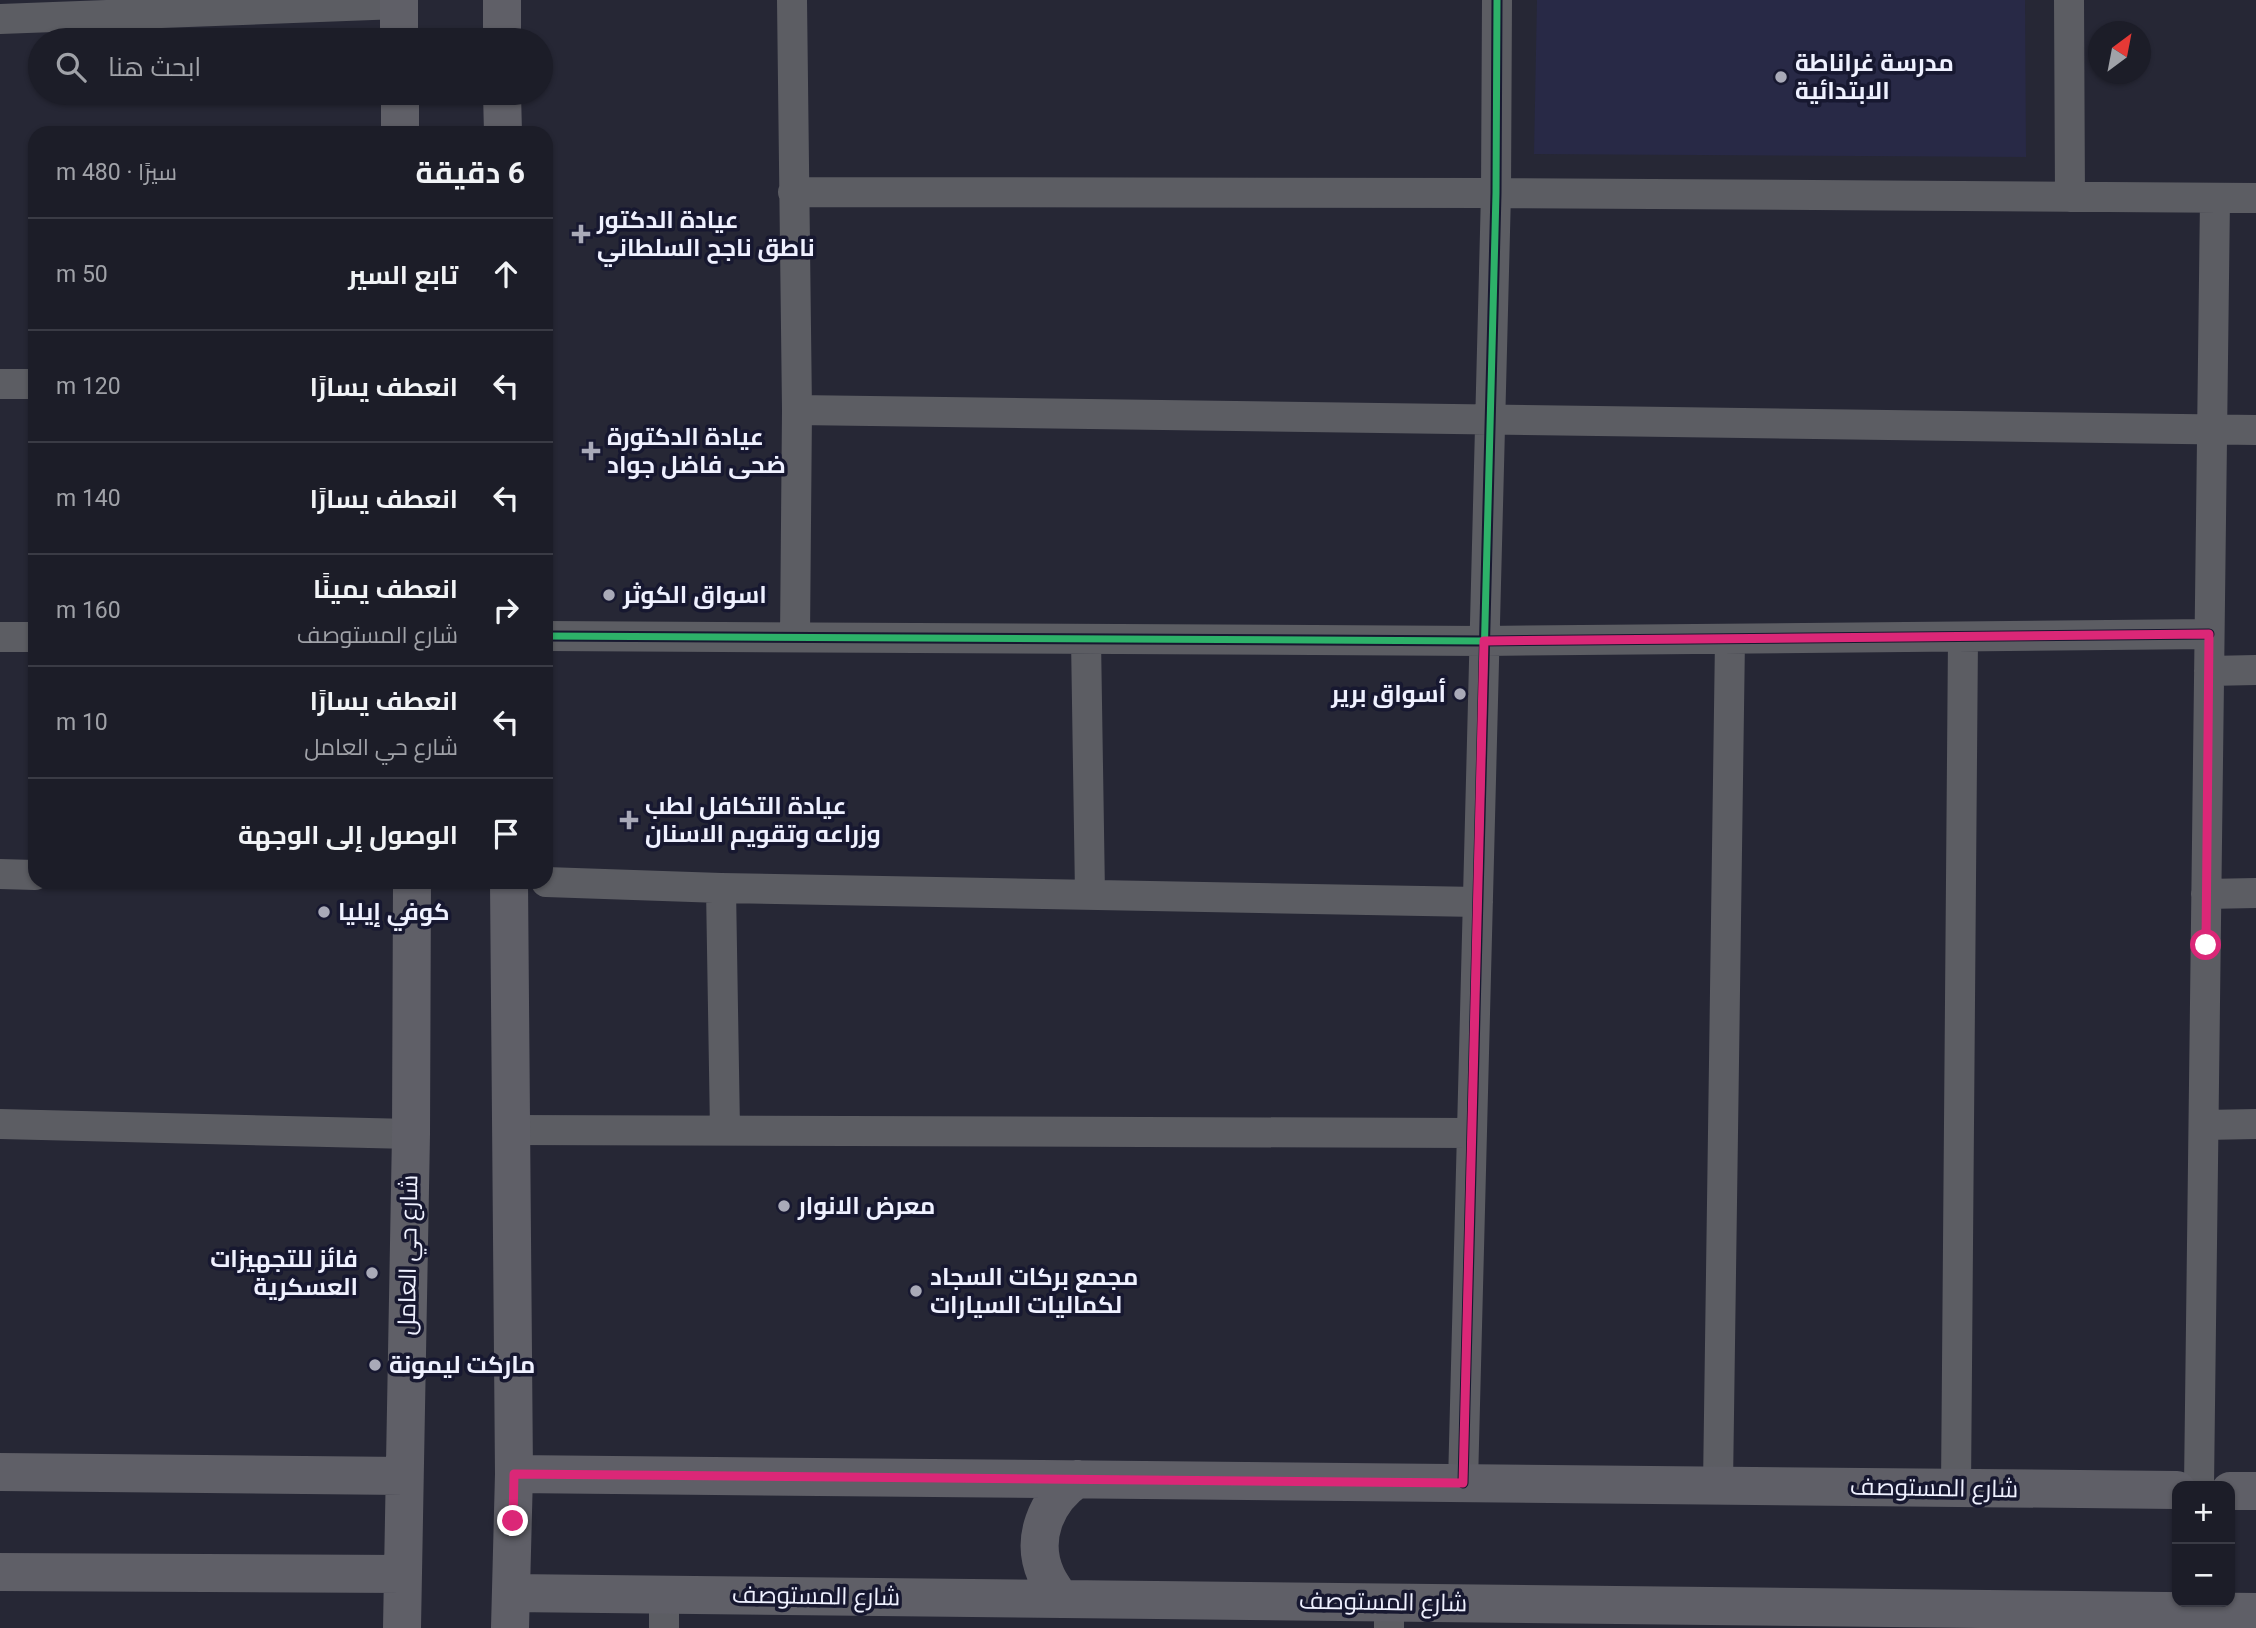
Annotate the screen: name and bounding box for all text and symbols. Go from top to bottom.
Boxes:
north arrow [2088,21,2151,84]
search box [28,28,553,105]
icon: search [52,48,90,86]
place label: مدرسة غراناطة الابتدائية [1795,49,1954,105]
text: ابحث هنا [108,52,201,82]
marker: مدرسة غراناطة الابتدائية [1773,69,1789,85]
text: 6 دقيقة [416,155,525,190]
text: سيرًا · 480 m [56,159,177,186]
place label: عيادة الدكتور ناطق ناجح السلطاني [596,206,815,267]
marker: عيادة الدكتور ناطق ناجح السلطاني [571,224,591,244]
icon: ahead [487,255,525,293]
text: تابع السير [348,260,458,290]
text: 50 m [56,261,108,288]
icon: left [487,367,525,405]
text: انعطف يسارًا [310,372,458,402]
text: 120 m [56,373,121,400]
place label: عيادة الدكتورة ضحى فاضل جواد [607,423,786,479]
marker: عيادة الدكتورة ضحى فاضل جواد [581,441,601,461]
icon: left [487,479,525,517]
text: انعطف يسارًا [310,484,458,514]
text: 140 m [56,485,121,512]
text: انعطف يمينًا [313,574,458,604]
place label: اسواق الكوثر [622,581,767,609]
marker: اسواق الكوثر [601,587,617,603]
icon: right [487,591,525,629]
text: 160 m [56,597,121,624]
text: شارع المستوصف [297,622,458,649]
place label: أسواق برير [1330,678,1446,708]
text: انعطف يسارًا [310,686,458,716]
marker: أسواق برير [1452,686,1468,702]
icon: left [487,703,525,741]
text: 10 m [56,709,108,736]
text: شارع حي العامل [304,734,458,761]
place label: عيادة التكافل لطب وزراعه وتقويم الاسنان [645,792,881,850]
marker: عيادة التكافل لطب وزراعه وتقويم الاسنان [619,810,639,830]
icon: arrive [487,815,525,853]
text: الوصول إلى الوجهة [238,820,458,850]
place label: كوفي إيليا [338,898,450,931]
marker: كوفي إيليا [316,904,332,920]
route start [2190,929,2221,960]
street label: شارع حي العامل [393,1175,428,1336]
place label: معرض الانوار [797,1192,935,1220]
marker: معرض الانوار [776,1198,792,1214]
place label: فائز للتجهيزات العسكرية [210,1245,358,1301]
place label: مجمع بركات السجاد لكماليات السيارات [930,1263,1138,1319]
marker: فائز للتجهيزات العسكرية [364,1265,380,1281]
marker: مجمع بركات السجاد لكماليات السيارات [908,1283,924,1299]
place label: ماركت ليمونة [389,1351,535,1379]
marker: ماركت ليمونة [367,1357,383,1373]
street label: شارع المستوصف [1850,1473,2018,1505]
map controls [2172,1481,2235,1607]
button: + [2172,1481,2235,1544]
route end [497,1505,528,1536]
button: − [2172,1544,2235,1607]
street label: شارع المستوصف [732,1581,900,1613]
street label: شارع المستوصف [1299,1587,1467,1619]

